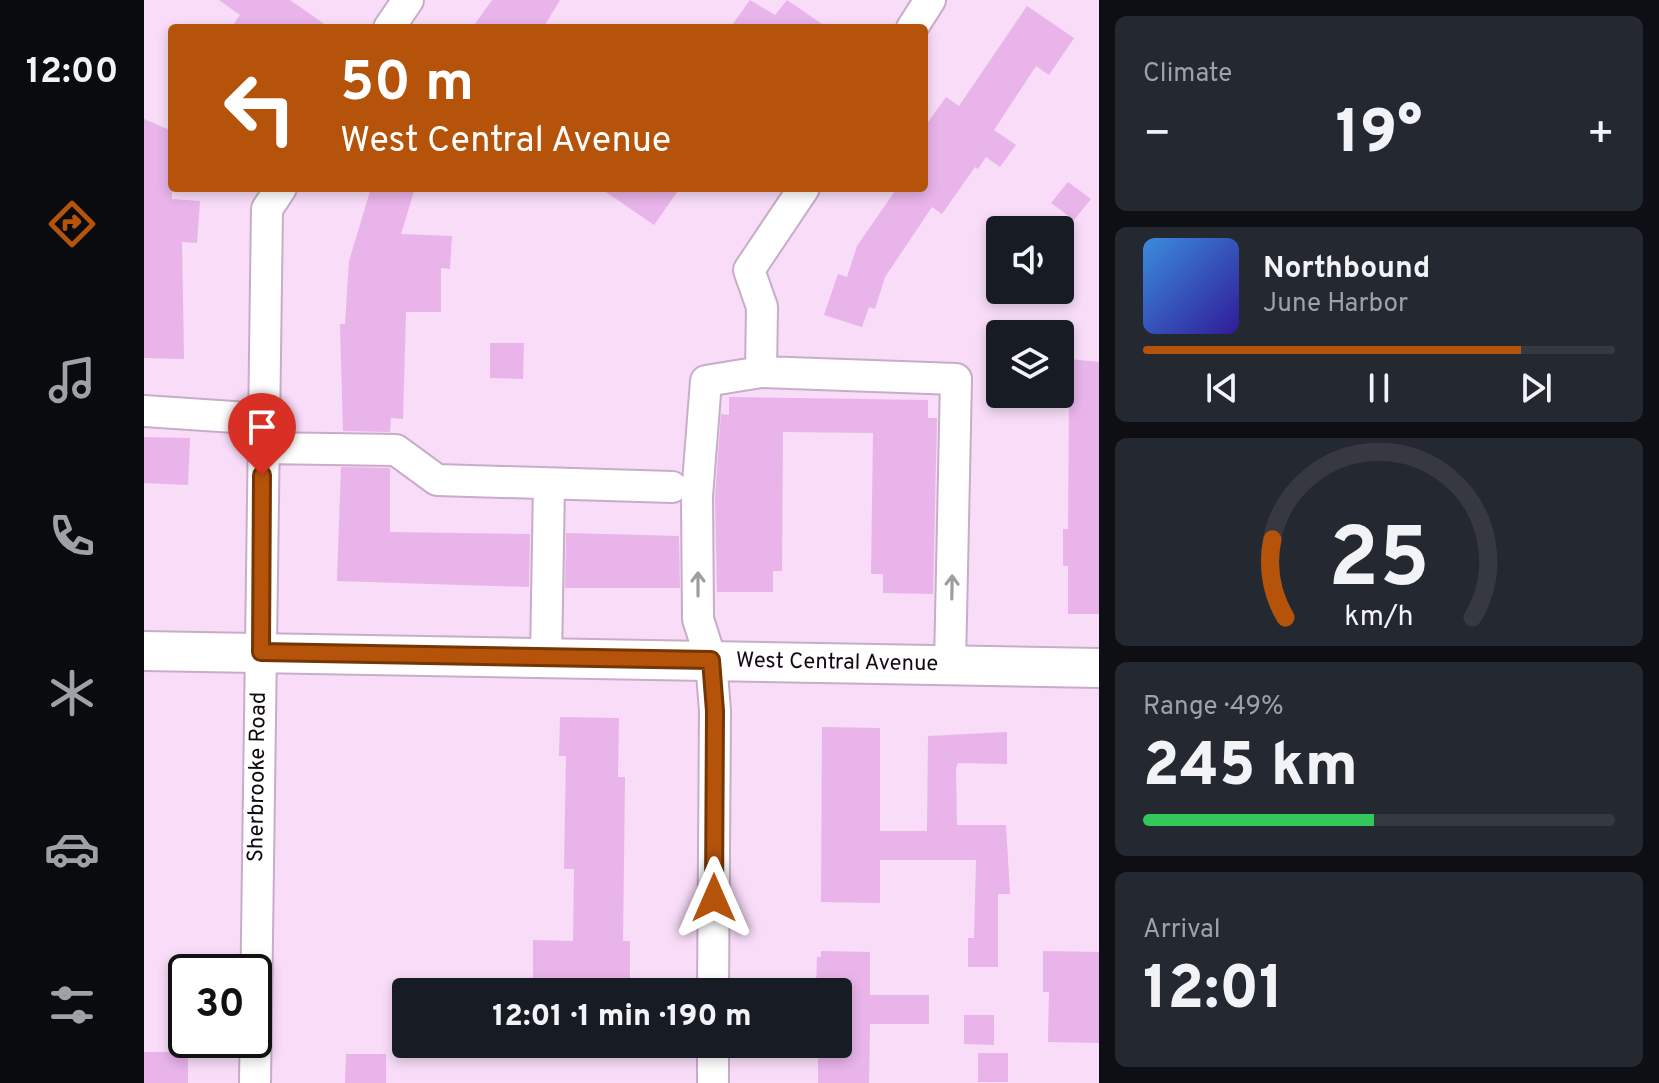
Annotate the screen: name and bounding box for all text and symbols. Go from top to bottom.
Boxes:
text: 12:00 [26,50,118,96]
text: 50 m [340,50,474,120]
icon: left [208,56,312,160]
text: Climate [1143,58,1232,91]
text: 19° [1336,98,1422,174]
text: − [1143,108,1171,164]
text: + [1587,108,1615,164]
text: West Central Avenue [340,119,671,165]
icon: directions [44,196,100,252]
map controls [986,216,1074,408]
button: sound [986,216,1074,304]
text: Northbound [1263,251,1430,288]
text: June Harbor [1263,288,1408,321]
button: layers [986,320,1074,408]
icon: music [44,352,100,408]
icon: previous [1200,366,1244,410]
icon: pause [1357,366,1401,410]
icon: next [1514,366,1558,410]
pin [228,393,296,475]
icon: arrive [240,405,284,449]
icon: phone [44,508,100,564]
text: 25 [1328,510,1430,615]
one-way arrow [690,571,706,598]
one-way arrow [944,574,960,601]
text: km/h [1344,600,1414,636]
street label: West Central Avenue [736,648,938,678]
icon: climate [44,665,100,721]
text: Range · 49% [1143,691,1284,724]
street label: Sherbrooke Road [243,692,273,862]
text: 245 km [1143,731,1358,807]
icon: car [44,821,100,877]
position arrow [672,856,756,940]
text: Arrival [1143,914,1221,947]
speed limit sign: 30 [168,954,272,1058]
text: 12:01 [1143,954,1283,1030]
icon: filters [44,977,100,1033]
text: 12:01 · 1 min · 190 m [492,999,752,1036]

